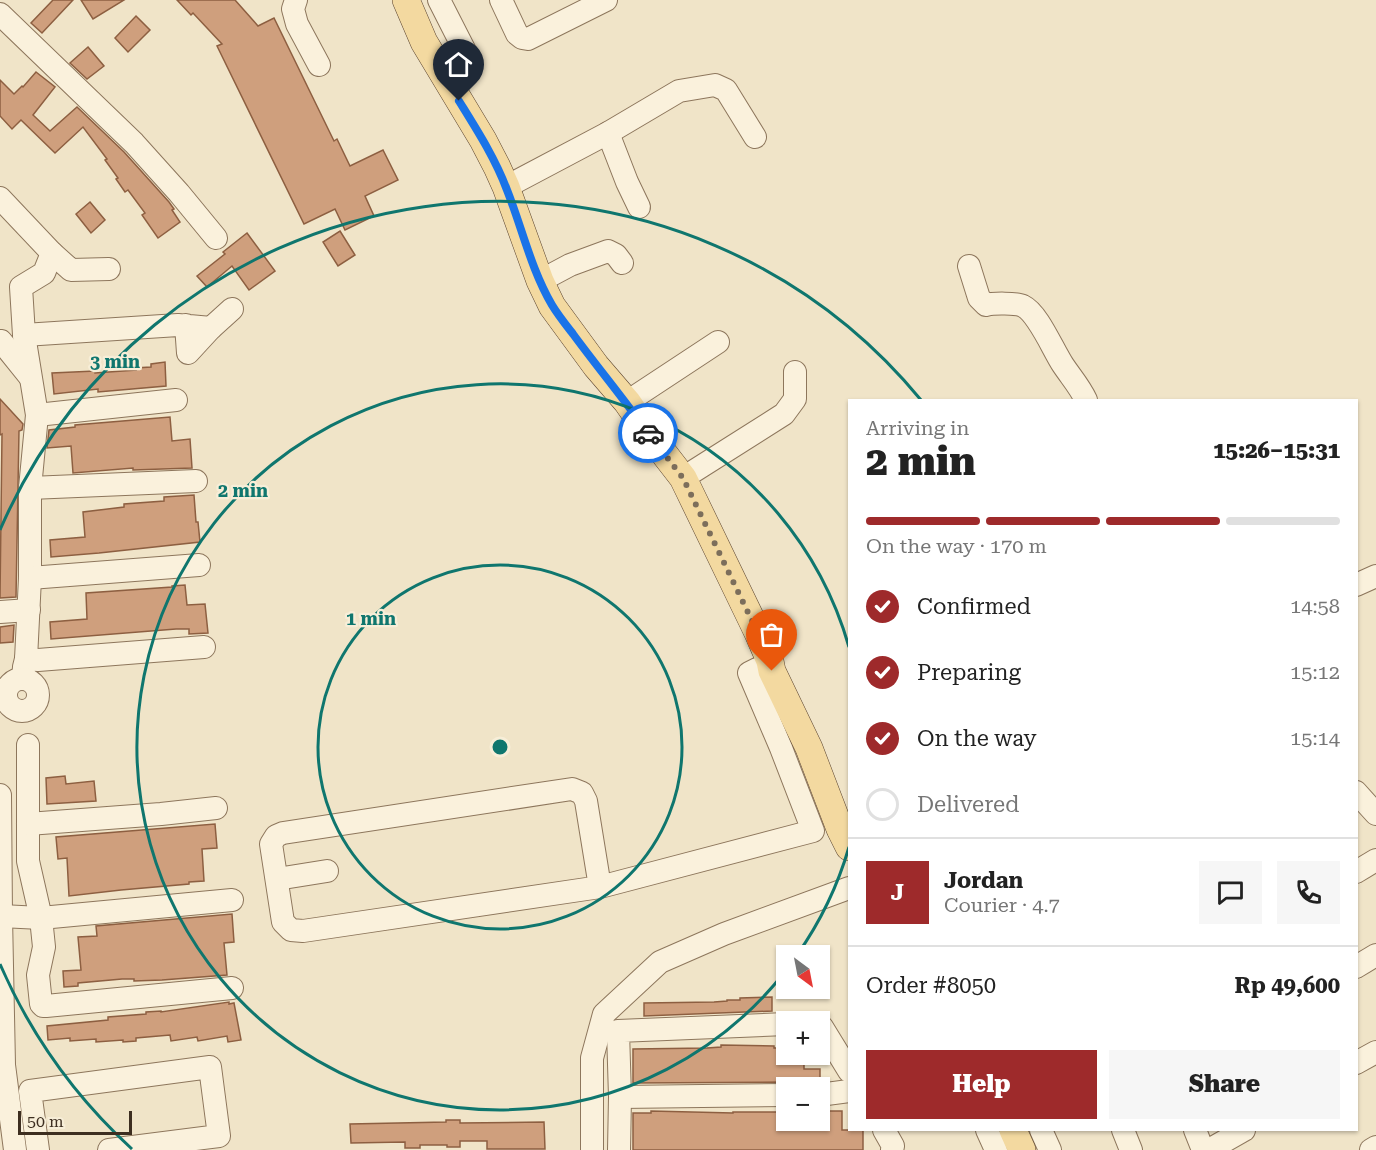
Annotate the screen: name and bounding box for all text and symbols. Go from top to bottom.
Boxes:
pin [433,39,484,101]
icon: home [442,48,475,81]
text: 3 min [90,351,140,372]
courier [618,403,678,463]
text: Arriving in [866,416,969,440]
icon: car [632,417,665,450]
text: 15:26–15:31 [1213,438,1340,463]
text: 2 min [866,439,976,485]
text: 2 min [218,480,268,501]
text: On the way · 170 m [866,534,1047,558]
icon: check [866,590,899,623]
text: Confirmed [917,594,1031,619]
text: 14:58 [1290,594,1340,618]
text: 1 min [346,608,396,629]
pin [746,609,797,671]
icon: bag [755,618,788,651]
icon: check [866,656,899,689]
text: Preparing [917,660,1021,685]
text: 15:12 [1290,660,1340,684]
icon: check [866,722,899,755]
text: On the way [917,726,1037,751]
text: 15:14 [1290,726,1340,750]
centre of rings [490,737,510,757]
text: Delivered [917,792,1019,817]
button: chat [1199,861,1262,924]
button: phone [1277,861,1340,924]
text: Jordan [944,868,1023,893]
text: J [891,880,904,905]
text: Courier · 4.7 [944,893,1060,917]
north arrow [776,945,830,999]
map controls [776,945,830,1131]
text: Order #8050 [866,973,996,998]
text: Rp 49,600 [1235,973,1340,998]
button: + [776,1011,830,1065]
button: Help [866,1050,1097,1119]
button: Share [1109,1050,1340,1119]
button: − [776,1077,830,1131]
scale bar [18,1108,132,1136]
text: 50 m [27,1112,64,1131]

